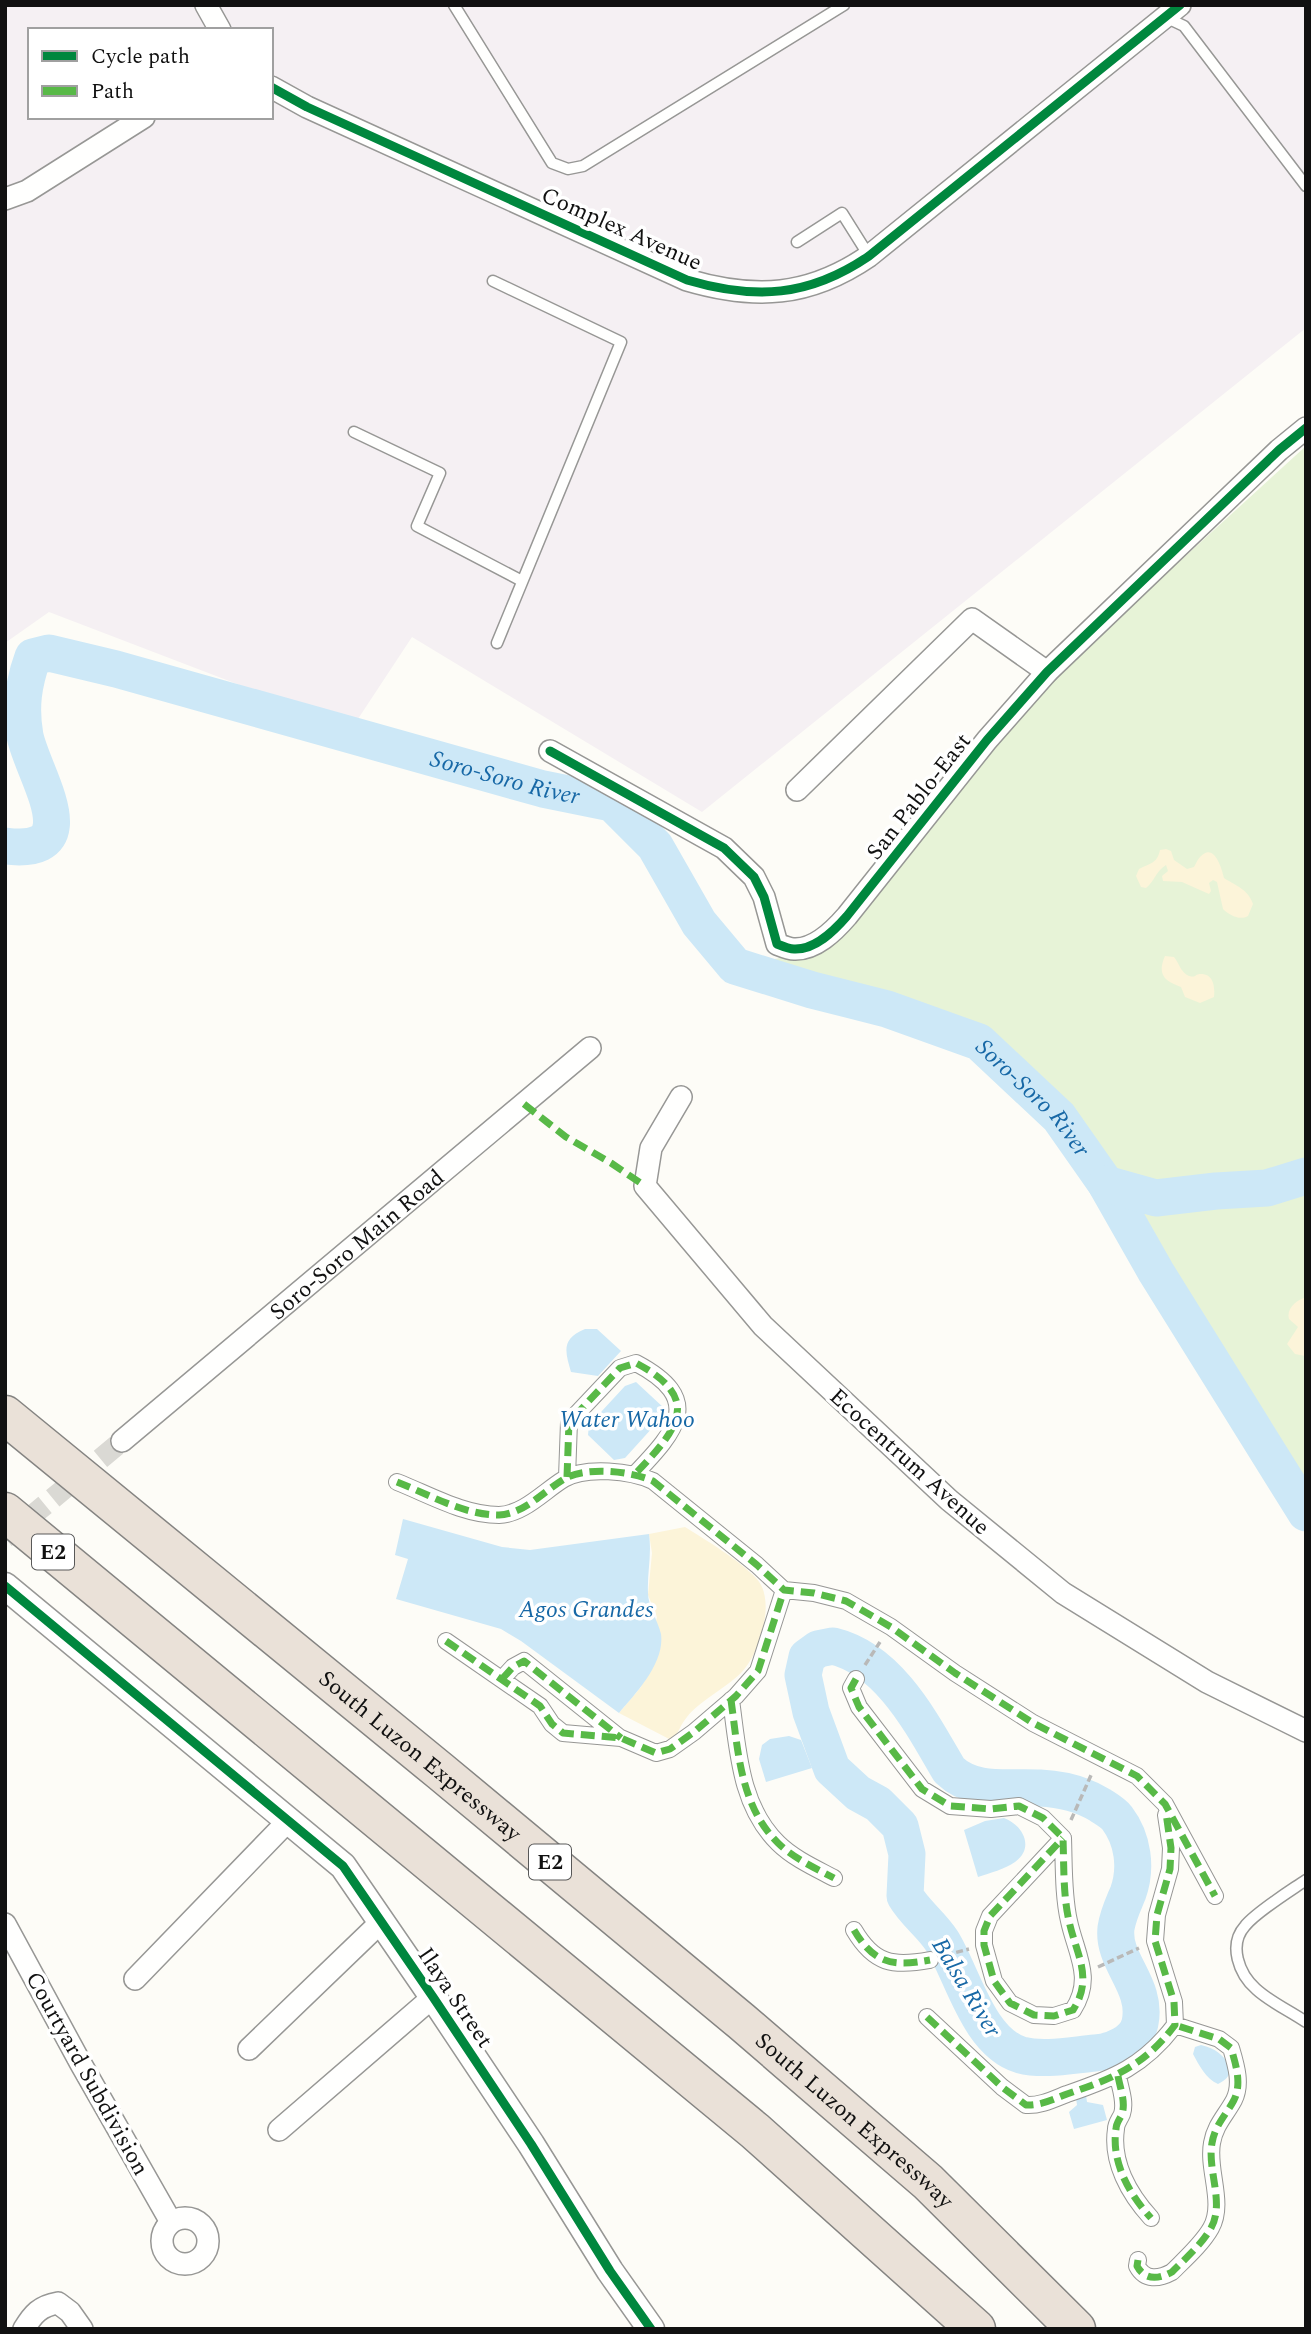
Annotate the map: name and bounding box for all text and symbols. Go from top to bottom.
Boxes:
legend [28,28,273,119]
text: Cycle path [91,41,190,73]
text: Path [91,76,134,108]
street label: Complex Avenue [535,178,707,280]
street label: San Pablo-East [858,726,980,868]
water label: Soro-Soro River [426,741,583,815]
water label: Soro-Soro River [967,1030,1099,1165]
street label: Soro-Soro Main Road [262,1161,453,1329]
street label: Ecocentrum Avenue [821,1380,997,1544]
water label: Water Wahoo [559,1402,695,1438]
road number: E2 [32,1534,74,1570]
water label: Agos Grandes [517,1592,654,1628]
street label: South Luzon Expressway [310,1662,529,1851]
road number: E2 [529,1844,571,1880]
water label: Balsa River [922,1931,1010,2045]
street label: Ilaya Street [408,1940,501,2055]
street label: Courtyard Subdivision [16,1965,157,2182]
street label: South Luzon Expressway [746,2024,962,2218]

